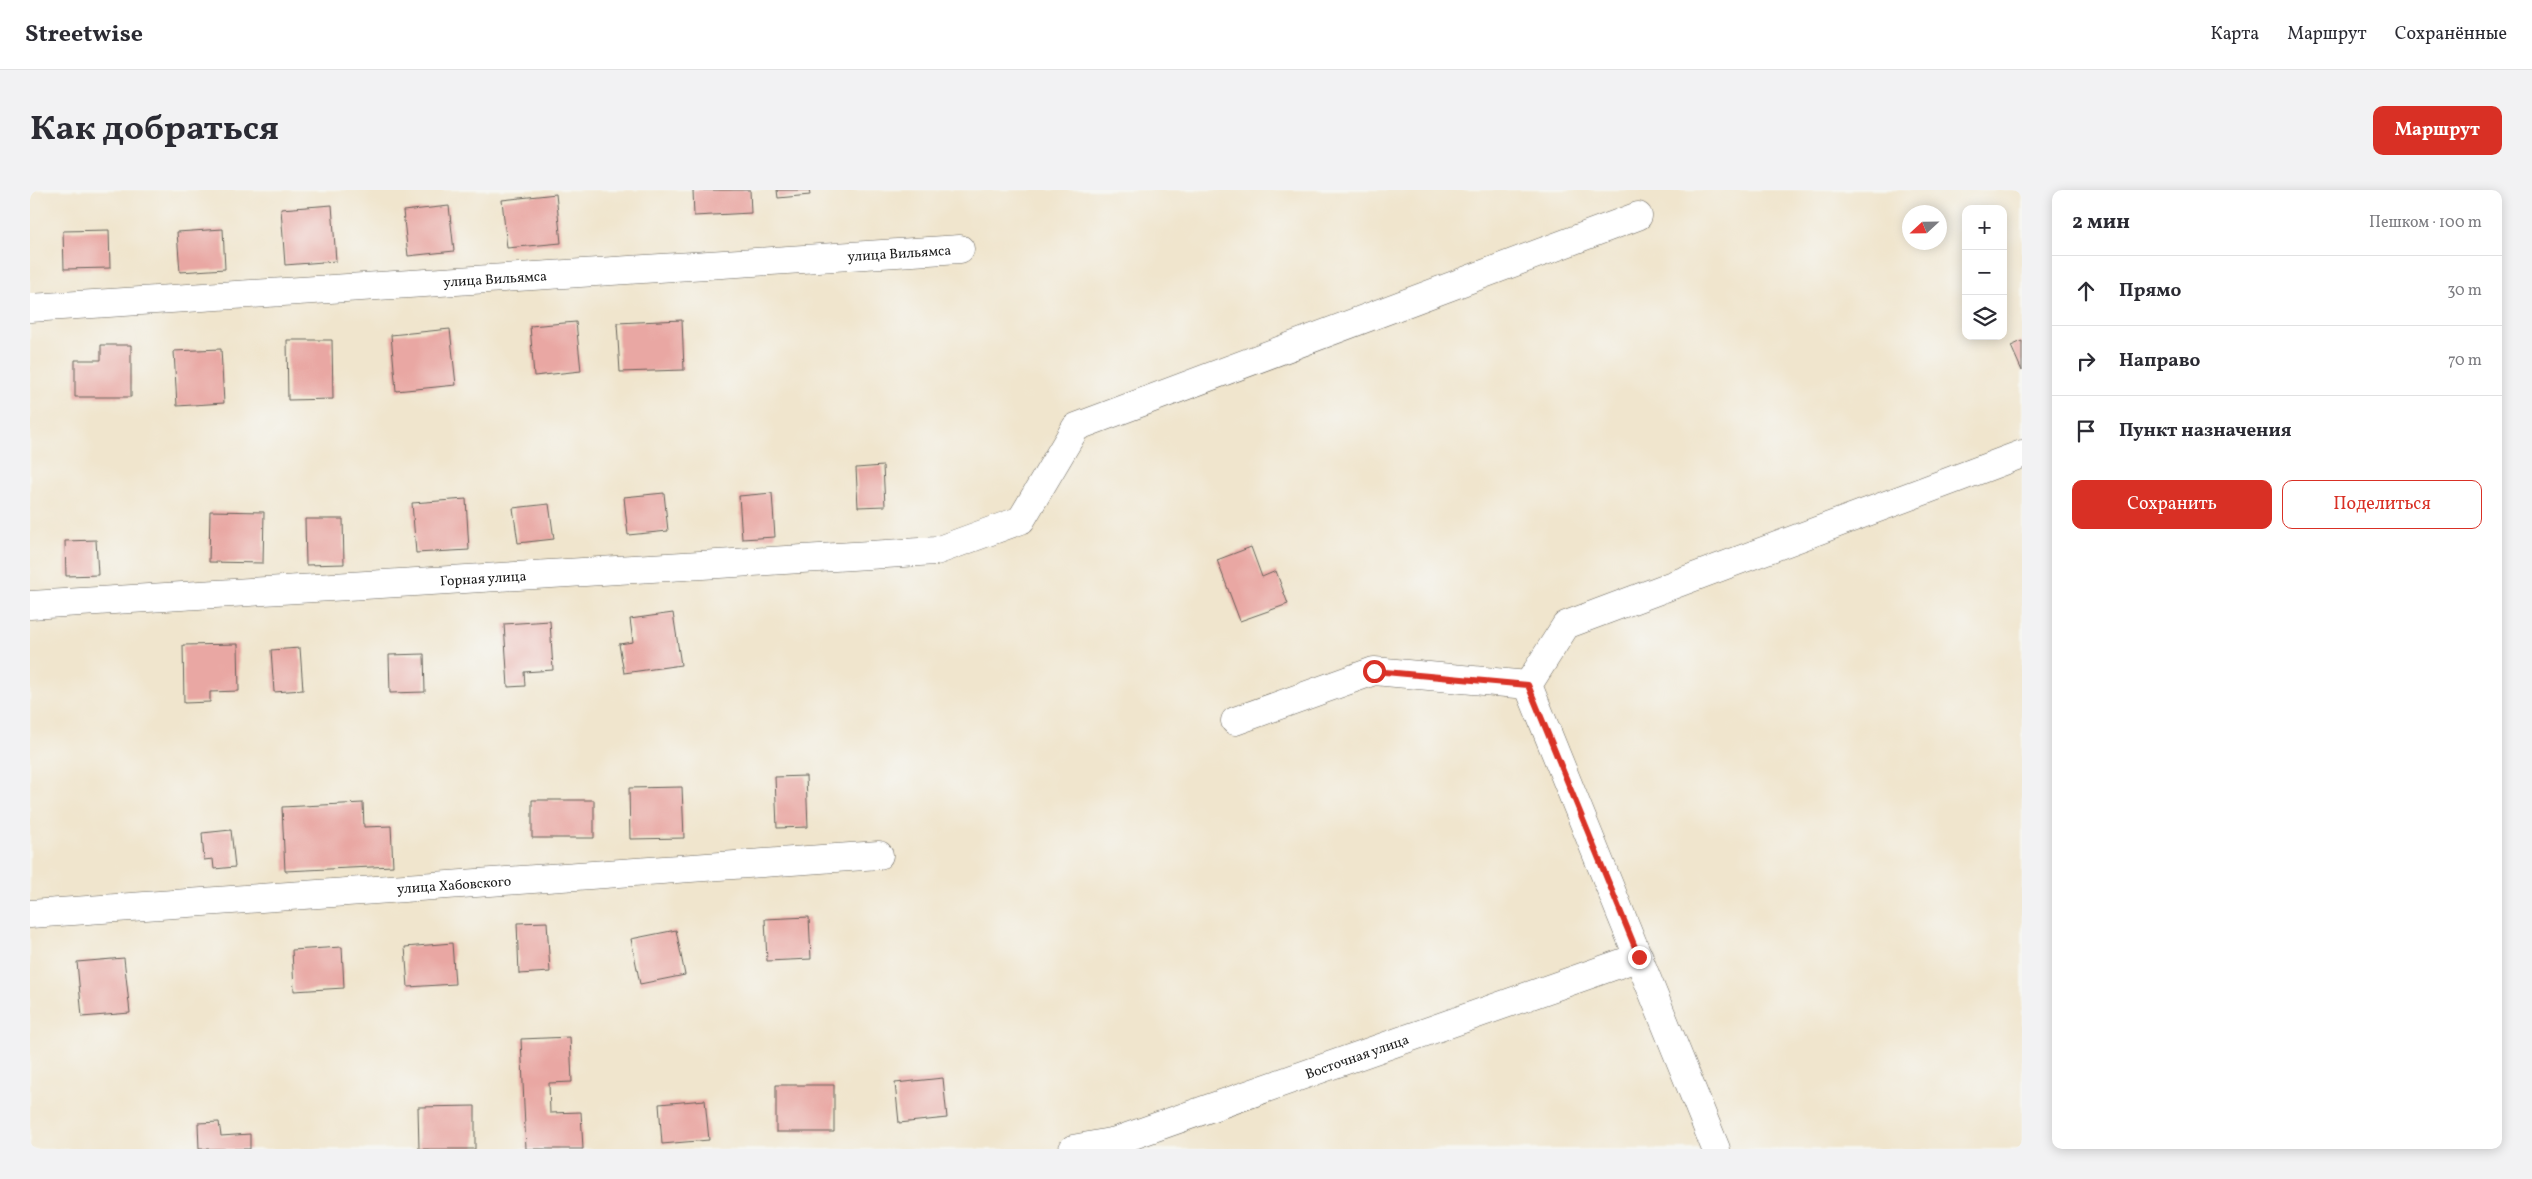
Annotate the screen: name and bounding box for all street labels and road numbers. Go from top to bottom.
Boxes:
street label: улица Вильямса [847,242,952,267]
street label: улица Вильямса [443,267,548,293]
street label: Горная улица [440,567,527,592]
street label: улица Хабовского [396,873,512,899]
street label: Восточная улица [1303,1031,1412,1085]

